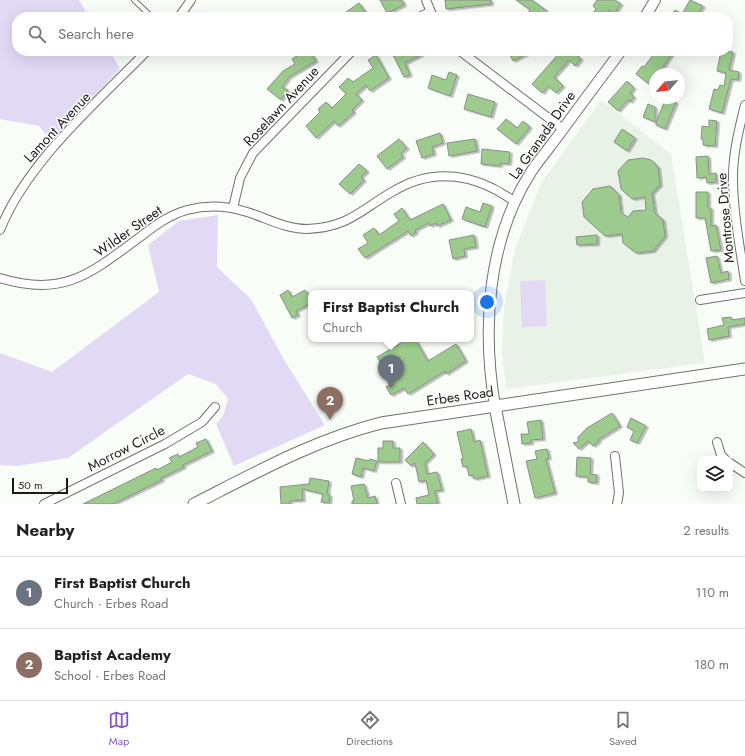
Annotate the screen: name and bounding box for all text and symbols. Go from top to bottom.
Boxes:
search box [12,12,733,56]
icon: search [26,23,48,45]
text: Search here [58,23,134,45]
street label: Roselawn Avenue [239,62,323,150]
north arrow [649,68,685,104]
street label: Lamont Avenue [19,87,95,167]
street label: La Granada Drive [504,87,580,183]
street label: Montrose Drive [711,172,739,264]
street label: Wilder Street [90,200,166,262]
popup [308,290,474,342]
your location [477,292,497,312]
text: First Baptist Church [323,296,459,318]
text: Church [323,318,363,337]
pin: 1 [378,355,404,388]
street label: Erbes Road [425,381,495,411]
pin: 2 [317,387,343,420]
street label: Morrow Circle [84,420,168,476]
map controls [697,456,733,492]
button: layers [697,456,733,492]
scale bar [12,476,68,495]
text: 50 m [18,477,43,493]
text: Nearby [16,518,74,542]
text: 2 results [683,521,729,540]
text: First Baptist Church [54,572,191,594]
text: 1 [26,583,32,602]
text: 110 m [695,583,729,602]
text: Church · Erbes Road [54,594,168,613]
text: Baptist Academy [54,644,171,666]
text: 2 [25,655,33,674]
text: 180 m [694,655,729,674]
text: School · Erbes Road [54,666,166,685]
tab: Map [108,709,130,749]
tab: Directions [346,709,393,749]
tab: Saved [609,709,637,749]

